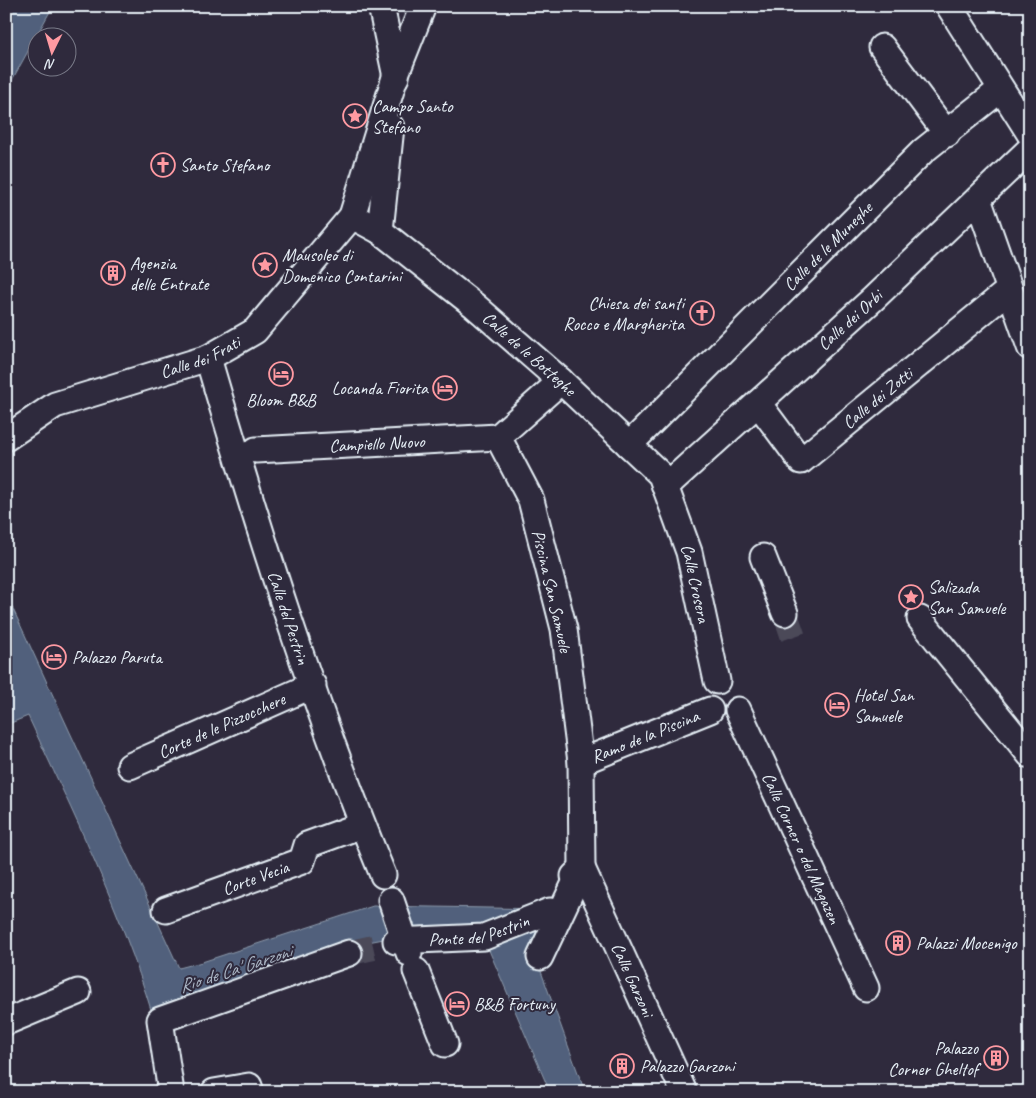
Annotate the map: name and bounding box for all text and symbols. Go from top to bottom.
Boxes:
north arrow [28,28,78,78]
text: N [44,55,56,73]
place label: Campo Santo Stefano [372,95,454,138]
place icon: Campo Santo Stefano [342,103,368,129]
church icon: Santo Stefano [150,152,176,178]
place label: Santo Stefano [180,154,271,176]
street label: Calle de le Muneghe [778,196,878,296]
place label: Mausoleo di Domenico Contarini [282,244,404,287]
place label: Agenzia delle Entrate [130,252,210,295]
place icon: Mausoleo di Domenico Contarini [252,252,278,278]
building icon: Agenzia delle Entrate [100,260,126,286]
street label: Calle dei Orbi [813,283,889,355]
place label: Chiesa dei santi Rocco e Margherita [563,292,687,335]
church icon: Chiesa dei santi Rocco e Margherita [689,300,715,326]
street label: Calle de le Botteghe [478,307,582,401]
street label: Calle dei Frati [158,330,246,383]
hotel icon: Bloom B&B [268,361,294,387]
street label: Calle dei Zotti [838,361,919,434]
hotel icon: Locanda Fiorita [432,375,458,401]
place label: Locanda Fiorita [332,377,429,399]
place label: Bloom B&B [246,389,317,411]
street label: Campiello Nuovo [329,430,427,457]
street label: Piscina San Samuele [527,528,577,655]
street label: Calle Crosera [676,541,715,626]
street label: Calle del Pestrin [263,568,315,668]
place label: Salizada San Samuele [928,576,1006,619]
place icon: Salizada San Samuele [898,584,924,610]
hotel icon: Palazzo Paruta [41,644,67,670]
place label: Palazzo Paruta [72,646,163,668]
place label: Hotel San Samuele [854,684,915,727]
street label: Corte de le Pizzocchere [155,687,289,763]
hotel icon: Hotel San Samuele [824,692,850,718]
street label: Ramo de la Piscina [588,704,703,768]
street label: Calle Corner o del Magazen [757,769,846,928]
street label: Corte Vecia [219,855,293,900]
street label: Ponte del Pestrin [428,909,533,951]
building icon: Palazzi Mocenigo [885,930,911,956]
place label: Palazzi Mocenigo [916,932,1018,954]
water label: Rio de Ca' Garzoni [176,938,298,998]
street label: Calle Garzoni [606,939,660,1023]
hotel icon: B&B Fortuny [444,991,470,1017]
place label: B&B Fortuny [474,993,557,1015]
place label: Palazzo Corner Gheltof [888,1037,982,1080]
building icon: Palazzo Corner Gheltof [983,1045,1009,1071]
building icon: Palazzo Garzoni [609,1053,635,1079]
place label: Palazzo Garzoni [640,1055,737,1077]

